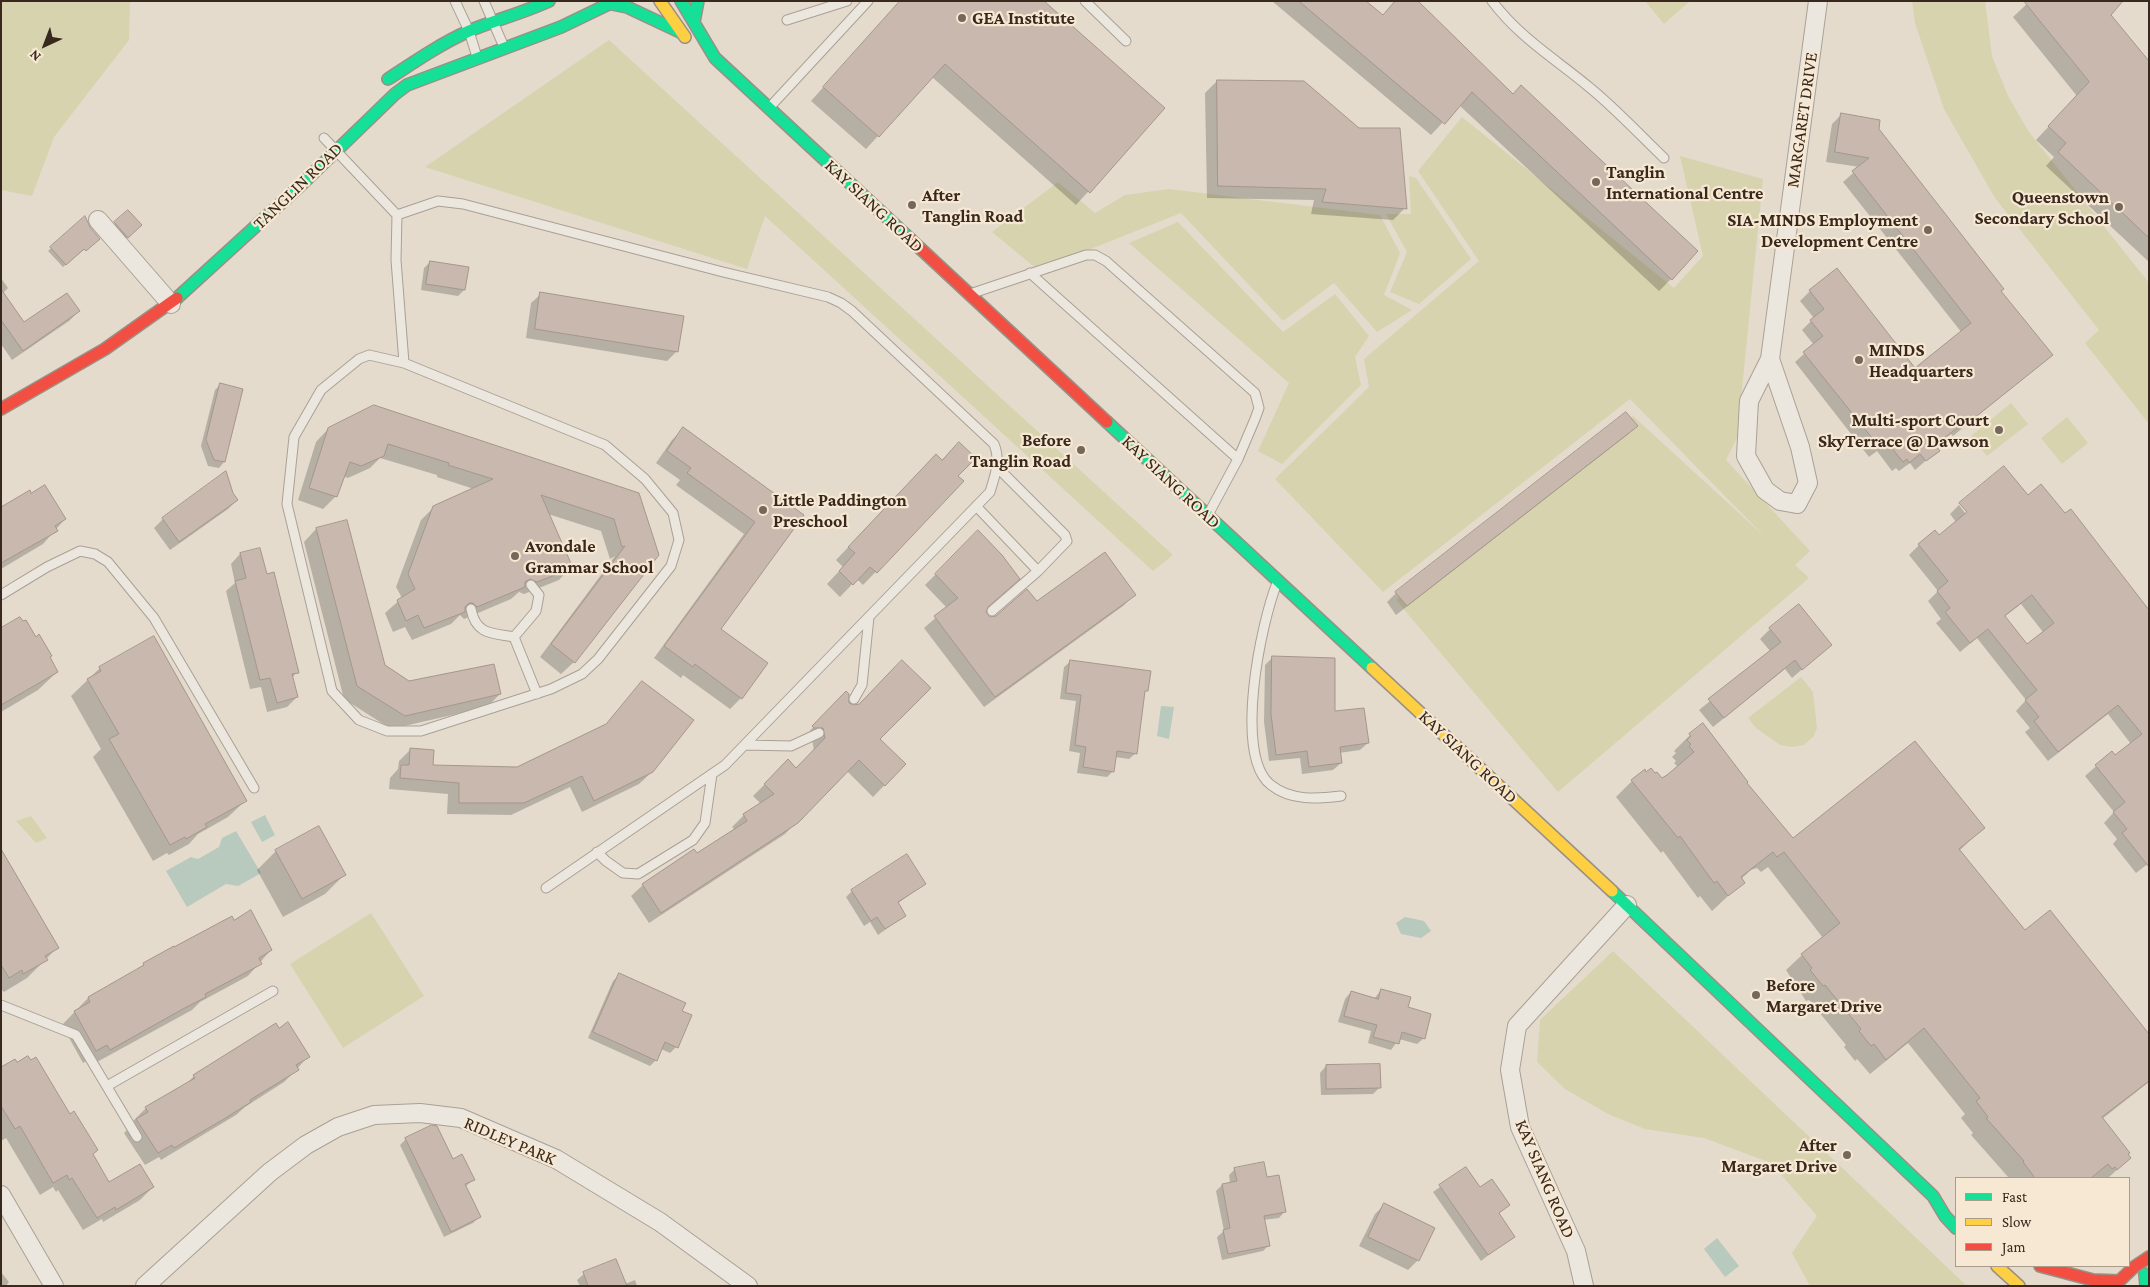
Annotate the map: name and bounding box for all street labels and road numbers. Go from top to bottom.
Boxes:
street label: MARGARET DRIVE [1782,51,1822,189]
street label: TANGLIN ROAD [249,138,347,234]
street label: KAY SIANG ROAD [820,155,928,257]
street label: KAY SIANG ROAD [1117,431,1225,533]
street label: KAY SIANG ROAD [1414,706,1522,808]
street label: RIDLEY PARK [461,1112,559,1170]
street label: KAY SIANG ROAD [1510,1116,1580,1242]

